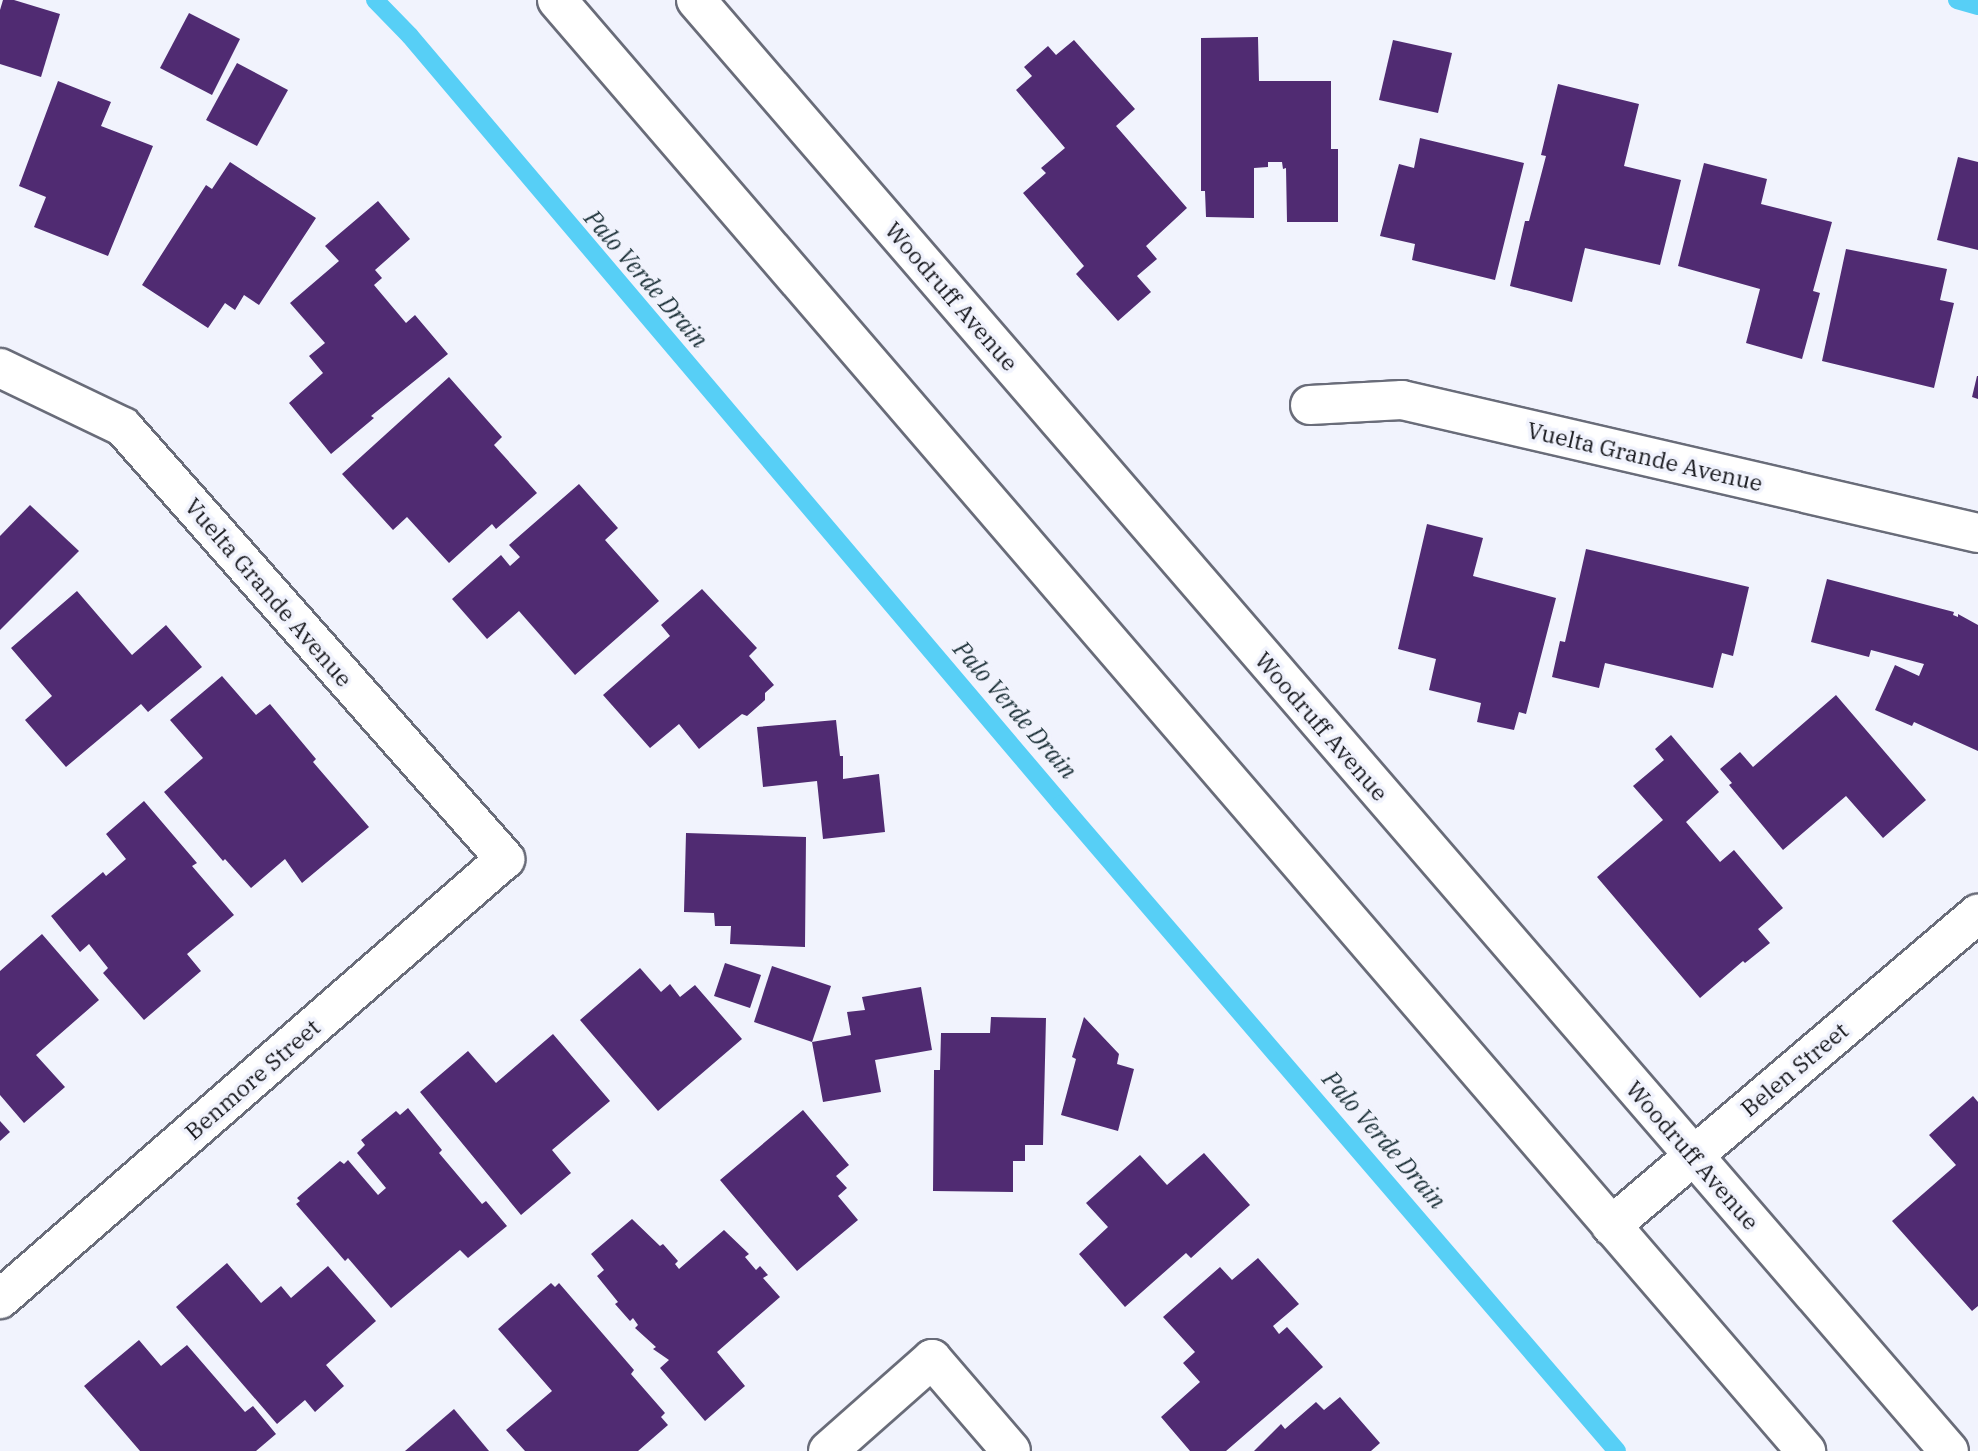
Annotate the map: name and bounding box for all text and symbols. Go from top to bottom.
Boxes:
water label: Palo Verde Drain [578,204,714,354]
street label: Woodruff Avenue [880,216,1024,376]
street label: Vuelta Grande Avenue [1525,415,1765,497]
street label: Vuelta Grande Avenue [180,492,358,692]
water label: Palo Verde Drain [947,635,1083,785]
street label: Woodruff Avenue [1250,646,1394,806]
street label: Benmore Street [179,1013,325,1145]
street label: Belen Street [1735,1016,1853,1122]
water label: Palo Verde Drain [1316,1065,1452,1215]
street label: Woodruff Avenue [1621,1075,1765,1235]

